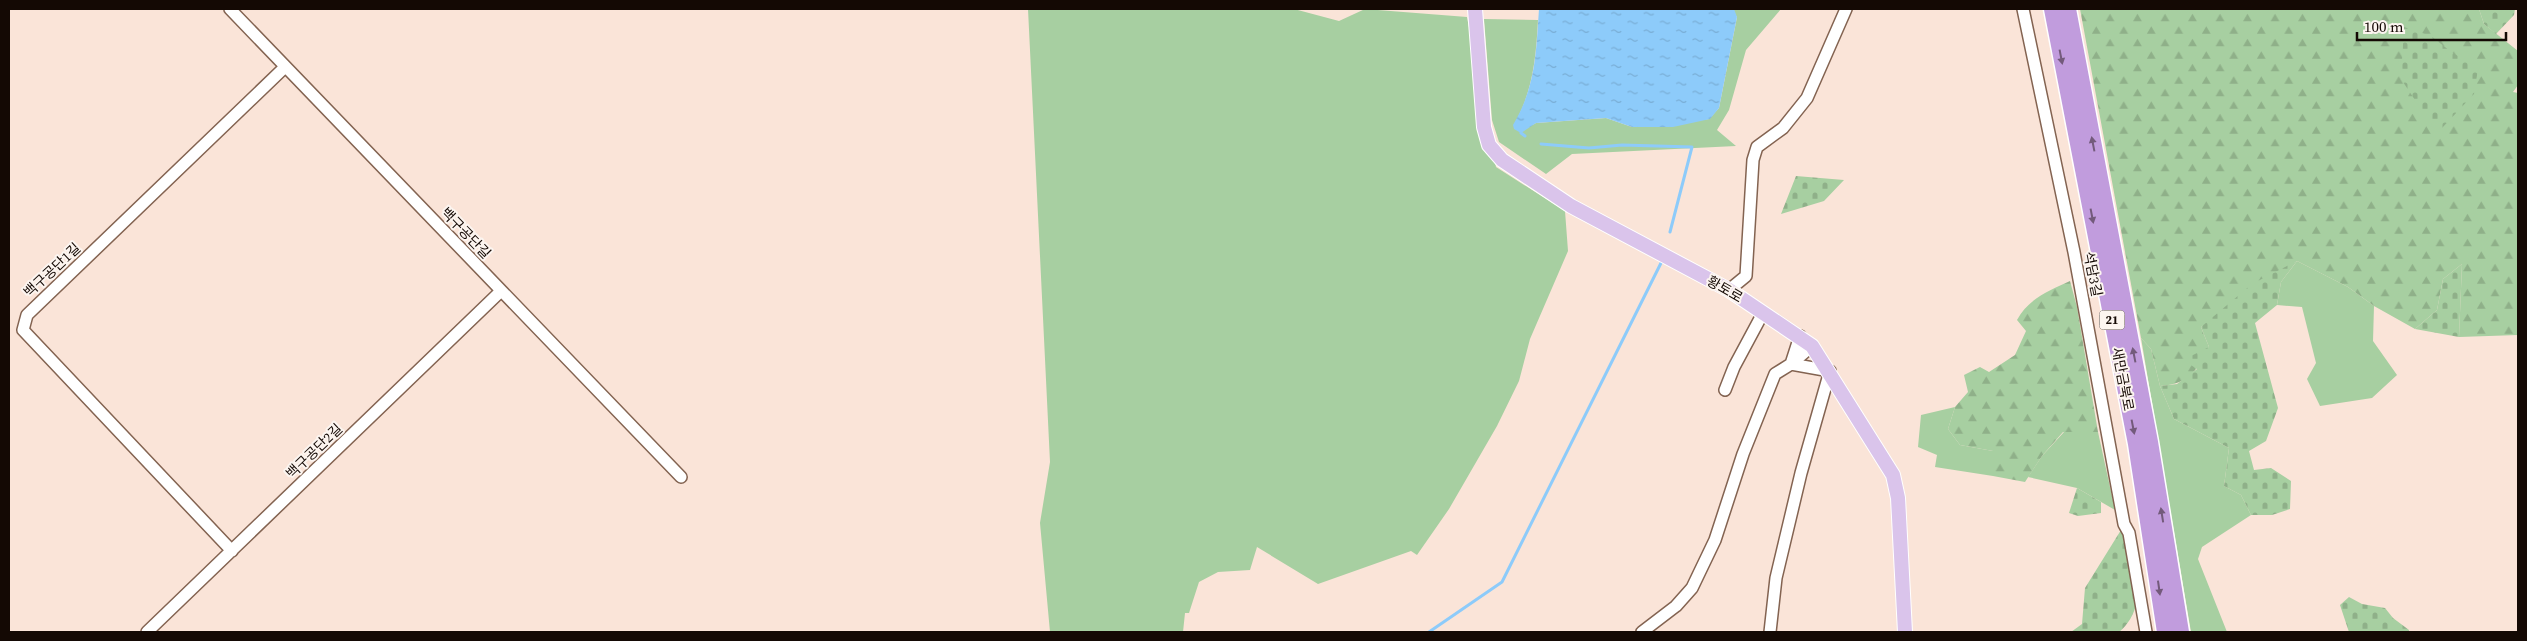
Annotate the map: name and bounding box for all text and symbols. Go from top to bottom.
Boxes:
scale bar [2357,10,2506,42]
text: 100 m [2364,16,2404,37]
one-way arrow [2057,49,2065,64]
one-way arrow [2089,135,2097,151]
street label: 백구공단길 [436,203,496,263]
one-way arrow [2088,209,2096,224]
street label: 백구공단1길 [19,238,85,302]
street label: 석담3길 [2079,250,2107,298]
street label: 황토로 [1703,271,1747,307]
road number: 21 [2100,310,2124,330]
street label: 새만금북로 [2107,345,2139,413]
one-way arrow [2129,347,2137,363]
street label: 백구공단2길 [281,419,347,483]
one-way arrow [2129,420,2137,436]
one-way arrow [2158,507,2166,523]
one-way arrow [2156,580,2164,596]

